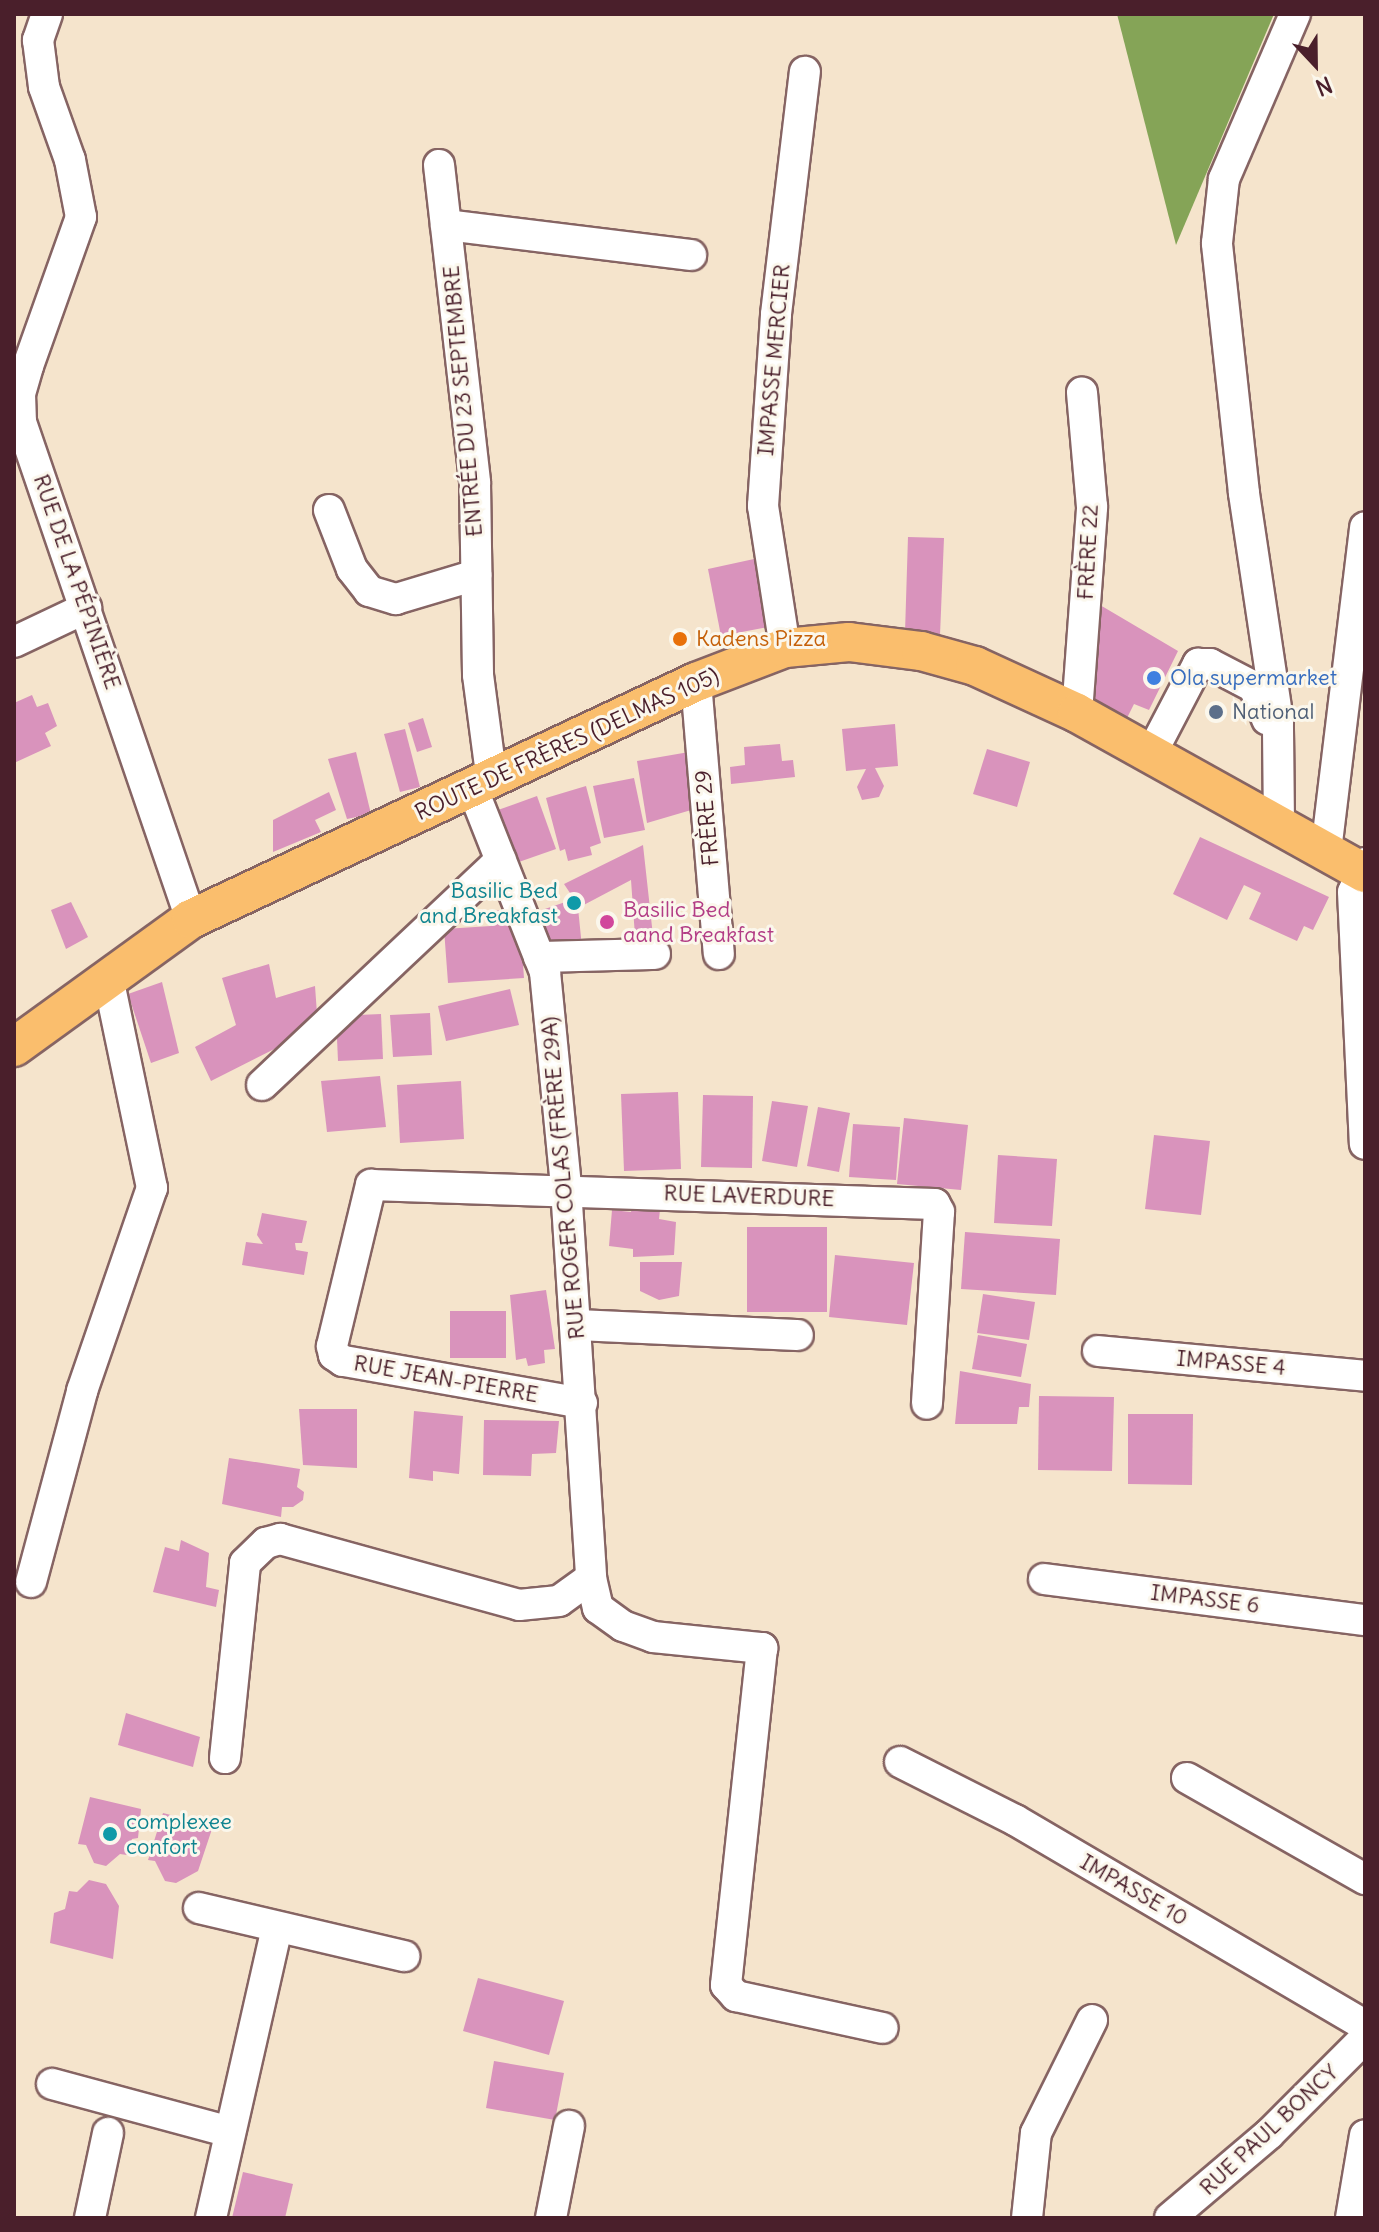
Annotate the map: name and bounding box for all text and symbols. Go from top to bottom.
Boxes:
north arrow [1275,24,1355,104]
text: N [1312,70,1336,102]
street label: IMPASSE MERCIER [752,263,796,457]
street label: ENTRÉE DU 23 SEPTEMBRE [438,264,488,538]
street label: RUE DE LA PÉPINIÈRE [28,471,126,693]
street label: FRÈRE 22 [1072,504,1104,600]
place label: Kadens Pizza [696,626,826,652]
marker: Kadens Pizza [671,630,689,648]
street label: ROUTE DE FRÈRES (DELMAS 105) [411,662,723,826]
place label: Ola supermarket [1170,665,1337,691]
marker: Ola supermarket [1145,669,1163,687]
place label: National [1232,699,1315,725]
marker: National [1207,703,1225,721]
street label: FRÈRE 29 [690,769,724,867]
place label: Basilic Bed and Breakfast [419,877,558,928]
marker: Basilic Bed and Breakfast [565,894,583,912]
place label: Basilic Bed aand Breakfast [623,896,774,948]
marker: Basilic Bed aand Breakfast [598,913,616,931]
street label: RUE ROGER COLAS (FRÈRE 29A) [536,1015,590,1341]
street label: RUE LAVERDURE [663,1180,835,1212]
street label: IMPASSE 4 [1175,1345,1287,1381]
street label: RUE JEAN-PIERRE [352,1350,540,1408]
street label: IMPASSE 6 [1149,1579,1261,1619]
place label: complexee confort [126,1808,232,1860]
marker: complexee confort [101,1825,119,1843]
street label: IMPASSE 10 [1075,1849,1193,1931]
street label: RUE PAUL BONCY [1194,2059,1344,2201]

